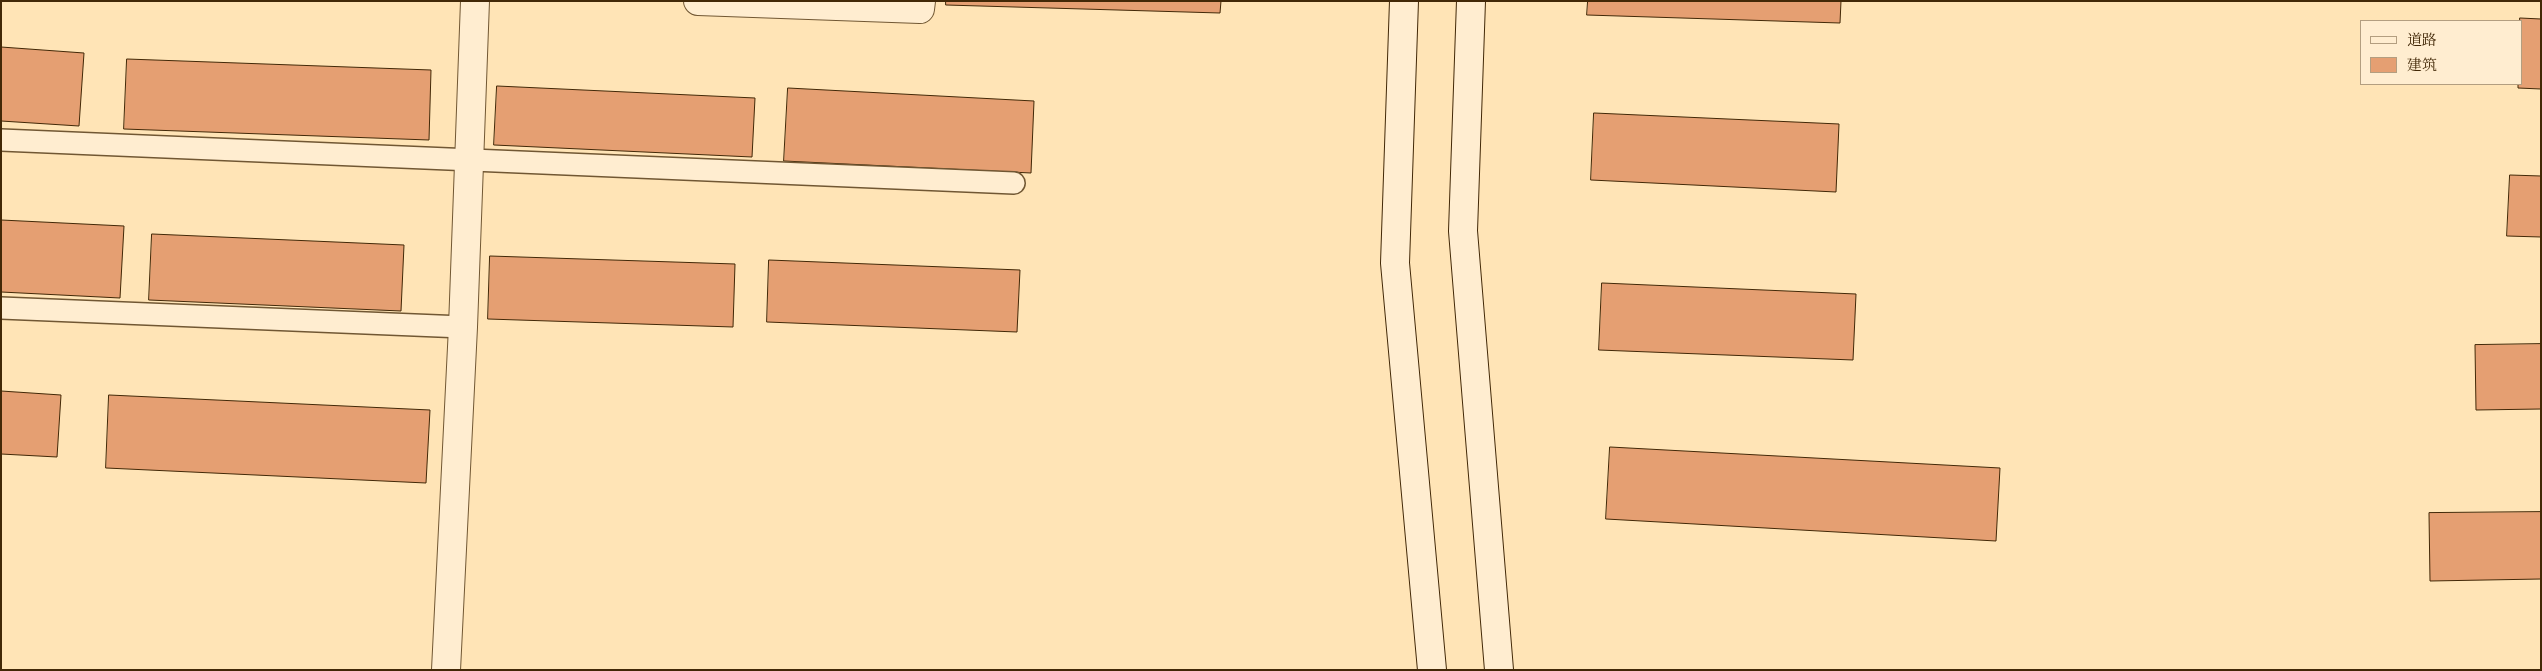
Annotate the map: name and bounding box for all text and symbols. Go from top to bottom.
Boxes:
legend [2360,20,2522,85]
text: 道路 [2407,34,2437,49]
text: 建筑 [2407,59,2437,74]

